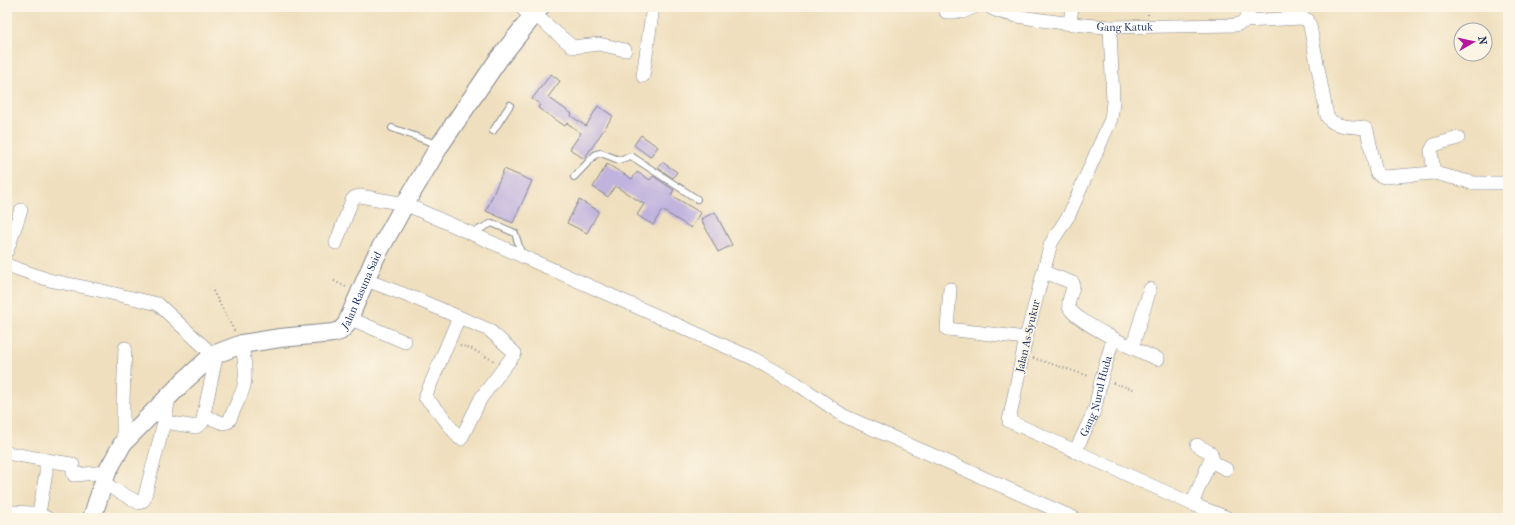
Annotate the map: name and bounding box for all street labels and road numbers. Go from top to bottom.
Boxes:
street label: Gang Katuk [1096,20,1153,34]
street label: Jalan Rasuna Said [338,248,384,333]
street label: Jalan As-Syukur [1013,298,1043,375]
street label: Gang Nurul Huda [1077,353,1115,438]

